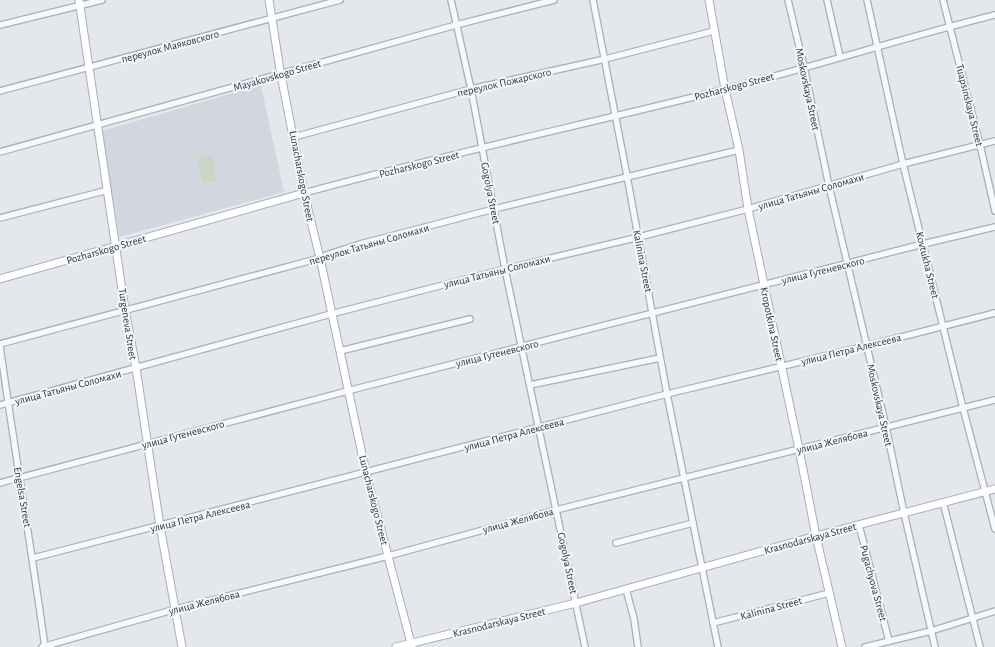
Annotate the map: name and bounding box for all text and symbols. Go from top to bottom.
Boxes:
street label: переулок Маяковского [120,28,220,65]
street label: Moskovskaya Street [793,47,822,132]
street label: Mayakovskogo Street [232,58,323,93]
street label: Tuapsinskaya Street [954,63,985,148]
street label: переулок Пожарского [456,66,552,99]
street label: Pozharskogo Street [693,70,776,102]
street label: Lunacharskogo Street [287,130,316,223]
street label: Pozharskogo Street [378,149,461,180]
street label: Gogolya Street [479,161,502,225]
street label: улица Татьяны Соломахи [756,171,865,212]
street label: переулок Татьяны Соломахи [308,222,430,267]
street label: Kalinina Street [631,229,654,294]
street label: Kovtukha Street [914,231,941,300]
street label: Pozharskogo Street [65,233,148,266]
street label: улица Татьяны Соломахи [442,253,551,290]
street label: улица Гутеневского [780,255,866,286]
street label: Kropotkina Street [758,286,785,363]
street label: Turgeneva Street [116,288,139,361]
street label: улица Петра Алексеева [799,332,902,367]
street label: улица Гутеневского [454,338,540,369]
street label: Moskovskaya Street [865,363,894,448]
street label: улица Татьяны Соломахи [13,368,122,407]
street label: улица Петра Алексеева [462,416,565,453]
street label: улица Гутеневского [140,418,226,451]
street label: улица Желябова [795,427,869,456]
street label: Lunacharskogo Street [357,454,390,547]
street label: Engelsa Street [12,466,33,528]
street label: улица Петра Алексеева [148,499,251,534]
street label: улица Желябова [481,506,555,535]
street label: Krasnodarskaya Street [763,521,858,556]
street label: Gogolya Street [556,531,579,595]
street label: Pugachyova Street [858,544,889,623]
street label: улица Желябова [167,588,241,617]
street label: Kalinina Street [739,595,804,622]
street label: Krasnodarskaya Street [452,606,547,639]

